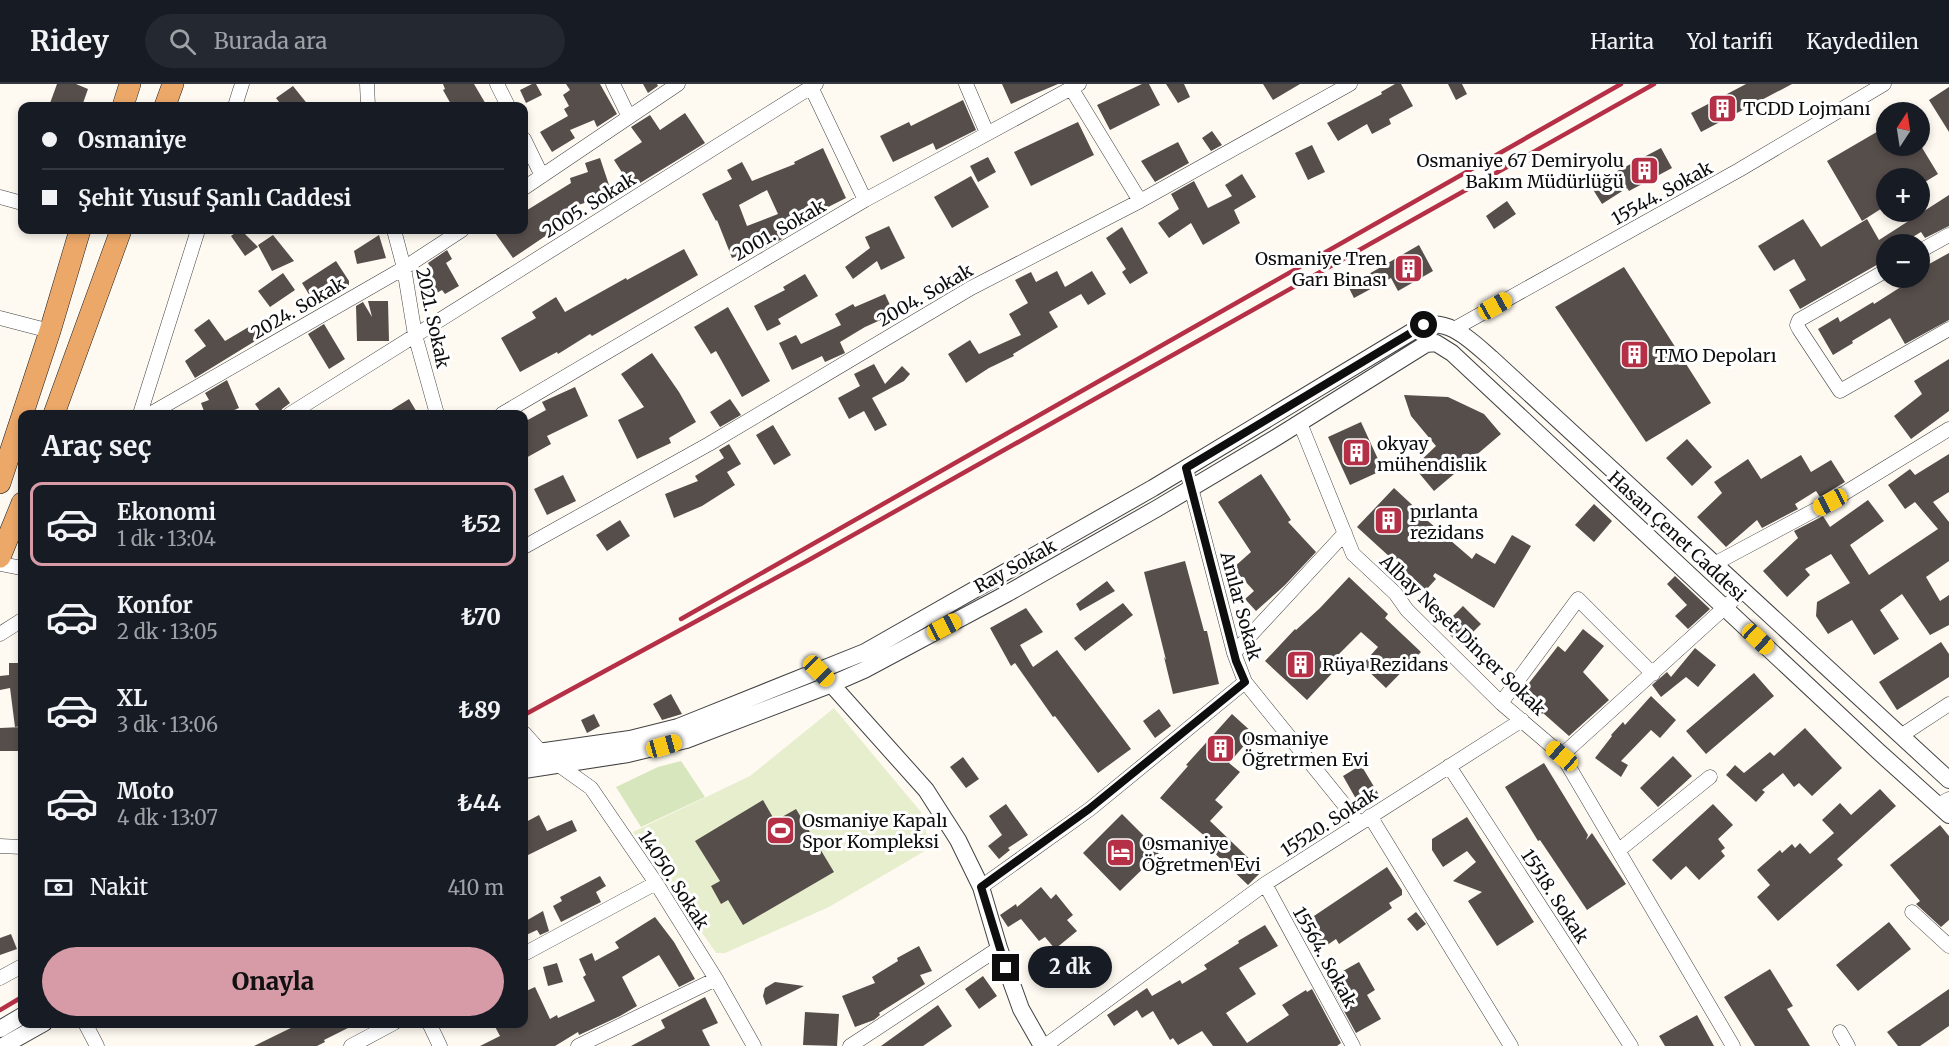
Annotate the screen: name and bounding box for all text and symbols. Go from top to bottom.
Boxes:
search box [145,14,565,68]
text: Ridey [30,23,109,59]
icon: search [166,25,199,58]
text: Burada ara [214,27,327,55]
text: Harita [1590,28,1654,55]
text: Yol tarifi [1687,28,1773,55]
text: Kaydedilen [1806,28,1919,55]
building icon: TCDD Lojmanı [1706,92,1738,124]
place label: TCDD Lojmanı [1743,97,1871,120]
north arrow [1876,102,1930,156]
map controls [1876,102,1930,288]
text: Osmaniye [78,126,187,154]
place label: Osmaniye 67 Demiryolu Bakım Müdürlüğü [1416,149,1624,193]
building icon: Osmaniye 67 Demiryolu Bakım Müdürlüğü [1629,154,1661,186]
street label: 15544. Sokak [1608,156,1717,230]
street label: 2005. Sokak [538,167,640,243]
button: + [1876,168,1930,222]
text: Şehit Yusuf Şanlı Caddesi [78,184,351,212]
street label: 2001. Sokak [728,194,830,266]
button: − [1876,234,1930,288]
place label: Osmaniye Tren Garı Binası [1255,247,1387,291]
building icon: Osmaniye Tren Garı Binası [1392,252,1424,284]
street label: 2004. Sokak [873,258,977,332]
street label: 2021. Sokak [411,266,455,371]
street label: 2024. Sokak [247,272,350,344]
car [1475,289,1515,323]
route start [1410,311,1437,338]
building icon: TMO Depoları [1618,339,1650,371]
place label: TMO Depoları [1655,344,1777,367]
text: Araç seç [42,429,152,463]
place label: okyay mühendislik [1377,432,1487,476]
building icon: okyay mühendislik [1340,437,1372,469]
street label: Hasan Çenet Caddesi [1603,466,1751,606]
car [1810,486,1850,518]
icon: car [45,497,99,551]
text: Ekonomi [117,498,216,526]
place label: pırlanta rezidans [1410,500,1484,544]
building icon: pırlanta rezidans [1373,505,1405,537]
text: ₺52 [461,510,501,538]
text: 1 dk · 13:04 [117,526,216,551]
street label: Ray Sokak [970,534,1061,598]
street label: Anılar Sokak [1215,548,1267,663]
street label: Albay Neşet Dinçer Sokak [1374,549,1551,721]
icon: car [45,590,99,644]
text: Konfor [117,591,193,619]
text: ₺70 [461,603,501,631]
car [924,611,964,643]
text: 2 dk · 13:05 [117,619,218,644]
car [1739,620,1777,658]
building icon: Rüya Rezidans [1285,648,1317,680]
car [800,652,838,690]
place label: Rüya Rezidans [1322,653,1448,676]
icon: car [45,683,99,737]
text: XL [117,684,147,712]
text: ₺89 [459,696,501,724]
text: 3 dk · 13:06 [117,712,218,737]
place label: Osmaniye Öğretrmen Evi [1242,727,1369,771]
car [644,732,684,760]
building icon: Osmaniye Öğretrmen Evi [1205,732,1237,764]
car [1543,737,1581,775]
icon: car [45,776,99,830]
text: Moto [117,777,174,805]
street label: 15520. Sokak [1276,782,1382,862]
text: ₺44 [457,789,501,817]
text: 4 dk · 13:07 [117,805,218,830]
place label: Osmaniye Kapalı Spor Kompleksi [802,809,948,853]
sports icon: Osmaniye Kapalı Spor Kompleksi [765,814,797,846]
street label: 14050. Sokak [634,826,715,934]
place label: Osmaniye Öğretmen Evi [1142,832,1261,876]
hotel icon: Osmaniye Öğretmen Evi [1105,837,1137,869]
street label: 15518. Sokak [1516,845,1594,948]
icon: cash [42,871,75,904]
text: Nakit [90,873,148,901]
text: 410 m [447,875,504,900]
street label: 15564. Sokak [1288,903,1362,1012]
button: Onayla [42,947,504,1016]
callout: 2 dk [1027,947,1111,989]
route end [992,954,1019,981]
text: 2 dk [1049,954,1091,979]

